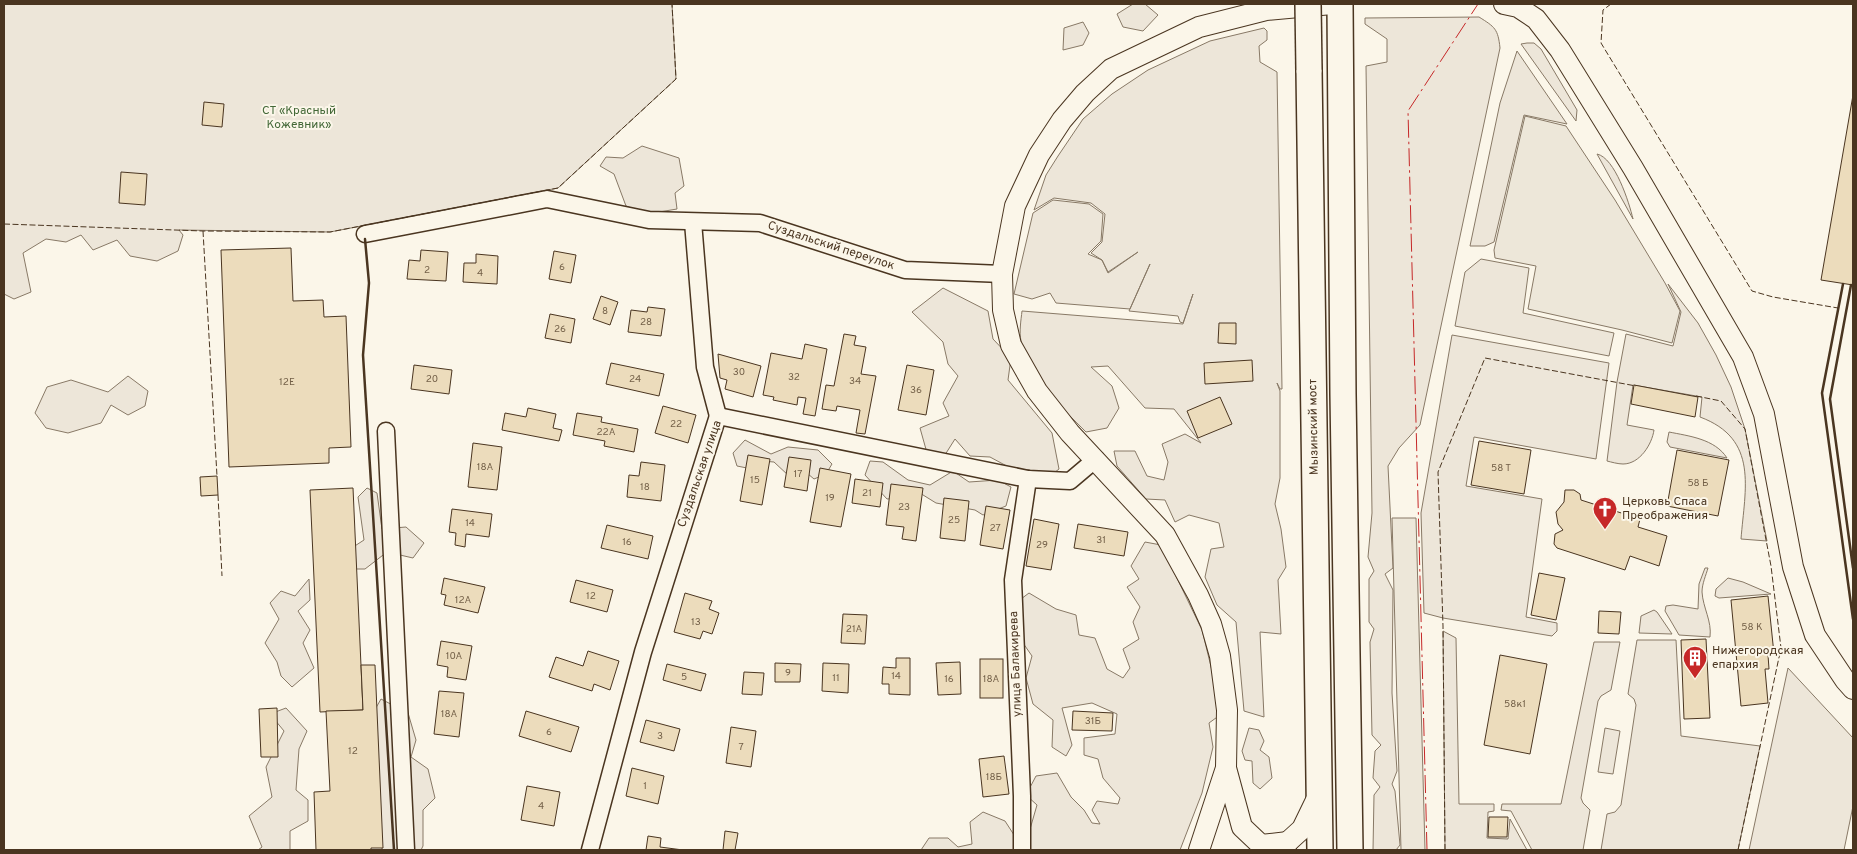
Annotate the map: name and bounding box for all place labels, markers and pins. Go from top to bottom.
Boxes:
place label: Церковь Спаса Преображения [1622,494,1708,524]
church icon: Церковь Спаса Преображения [1592,496,1618,530]
place label: Нижегородская епархия [1712,643,1804,673]
building icon: Нижегородская епархия [1682,645,1708,679]

